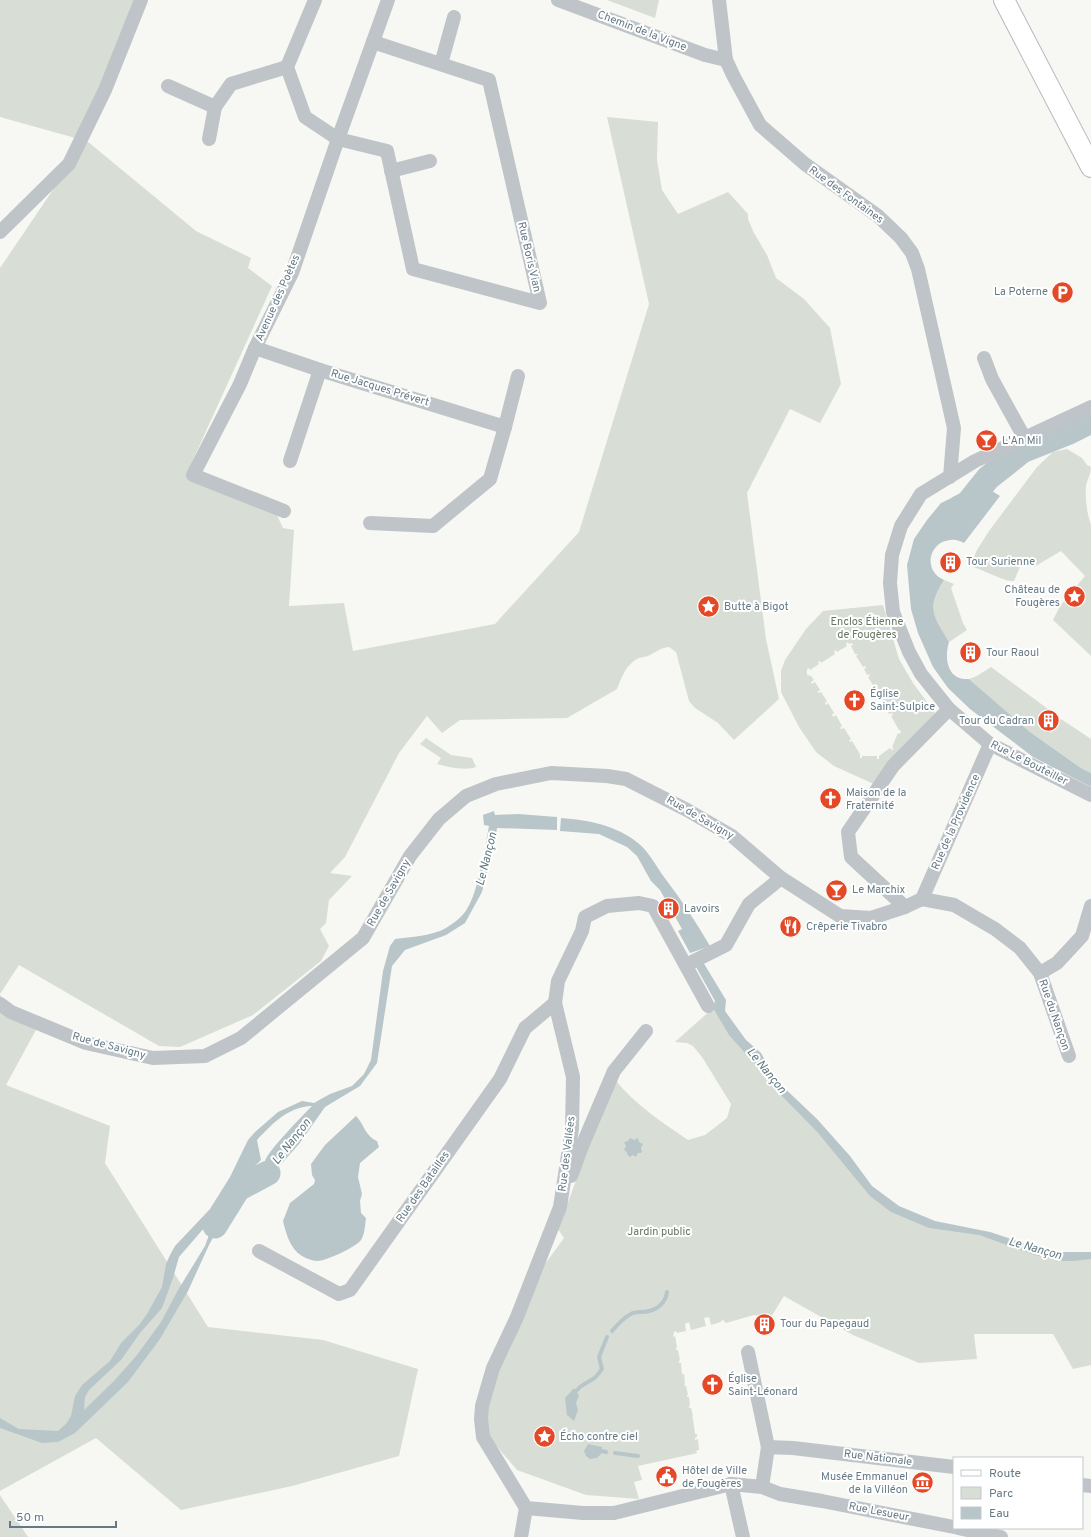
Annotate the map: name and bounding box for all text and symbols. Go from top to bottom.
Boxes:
street label: Chemin de la Vigne [595,8,689,54]
street label: Rue des Fontaines [806,163,886,227]
street label: Rue Boris Vian [514,221,544,293]
street label: Avenue des Poètes [253,253,303,343]
parking icon: La Poterne [1050,279,1076,305]
place label: La Poterne [994,285,1048,299]
street label: Rue Jacques Prévert [329,366,431,410]
bar icon: L'An Mil [973,428,999,454]
place label: L'An Mil [1002,434,1041,448]
building icon: Tour Surienne [938,549,964,575]
place label: Tour Surienne [966,555,1035,569]
place label: Château de Fougères [1004,583,1060,610]
place icon: Château de Fougères [1062,583,1088,609]
place icon: Butte à Bigot [695,594,721,620]
place label: Butte à Bigot [724,600,789,614]
park label: Enclos Étienne de Fougères [831,614,904,642]
building icon: Tour Raoul [957,640,983,666]
place label: Tour Raoul [986,646,1039,660]
place label: Église Saint-Sulpice [870,686,935,714]
church icon: Église Saint-Sulpice [841,687,867,713]
building icon: Tour du Cadran [1036,708,1062,734]
place label: Tour du Cadran [959,714,1034,728]
street label: Rue Le Bouteiller [988,737,1071,789]
street label: Rue de la Providence [929,772,983,872]
church icon: Maison de la Fraternité [818,786,844,812]
place label: Maison de la Fraternité [846,786,907,813]
street label: Rue de Savigny [664,793,736,843]
water label: Le Nançon [473,830,501,887]
street label: Rue de Savigny [364,857,414,929]
bar icon: Le Marchix [823,877,849,903]
place label: Le Marchix [852,883,906,897]
building icon: Lavoirs [655,896,681,922]
place label: Lavoirs [684,902,720,916]
restaurant icon: Crêperie Tivabro [778,914,804,940]
place label: Crêperie Tivabro [806,920,888,934]
street label: Rue du Nançon [1035,978,1073,1052]
street label: Rue de Savigny [71,1029,147,1063]
water label: Le Nançon [743,1045,790,1098]
water label: Le Nançon [269,1115,315,1168]
street label: Rue des Vallées [555,1115,579,1193]
street label: Rue des Batailles [393,1149,453,1225]
park label: Jardin public [627,1225,691,1239]
water label: Le Nançon [1007,1234,1064,1264]
building icon: Tour du Papegaud [752,1311,778,1337]
place label: Tour du Papegaud [780,1317,869,1331]
place label: Église Saint-Léonard [728,1371,798,1399]
church icon: Église Saint-Léonard [699,1372,725,1398]
place icon: Écho contre ciel [531,1424,557,1450]
place label: Écho contre ciel [560,1429,638,1444]
street label: Rue Nationale [843,1447,913,1469]
legend [953,1457,1083,1529]
public building icon: Hôtel de Ville de Fougères [653,1464,679,1490]
place label: Hôtel de Ville de Fougères [682,1464,747,1491]
text: Route [989,1466,1021,1482]
place label: Musée Emmanuel de la Villéon [821,1470,908,1497]
museum icon: Musée Emmanuel de la Villéon [910,1470,936,1496]
text: Parc [989,1486,1013,1502]
street label: Rue Lesueur [848,1499,911,1525]
scale bar [10,1503,116,1529]
text: Eau [989,1506,1009,1522]
text: 50 m [16,1510,44,1526]

